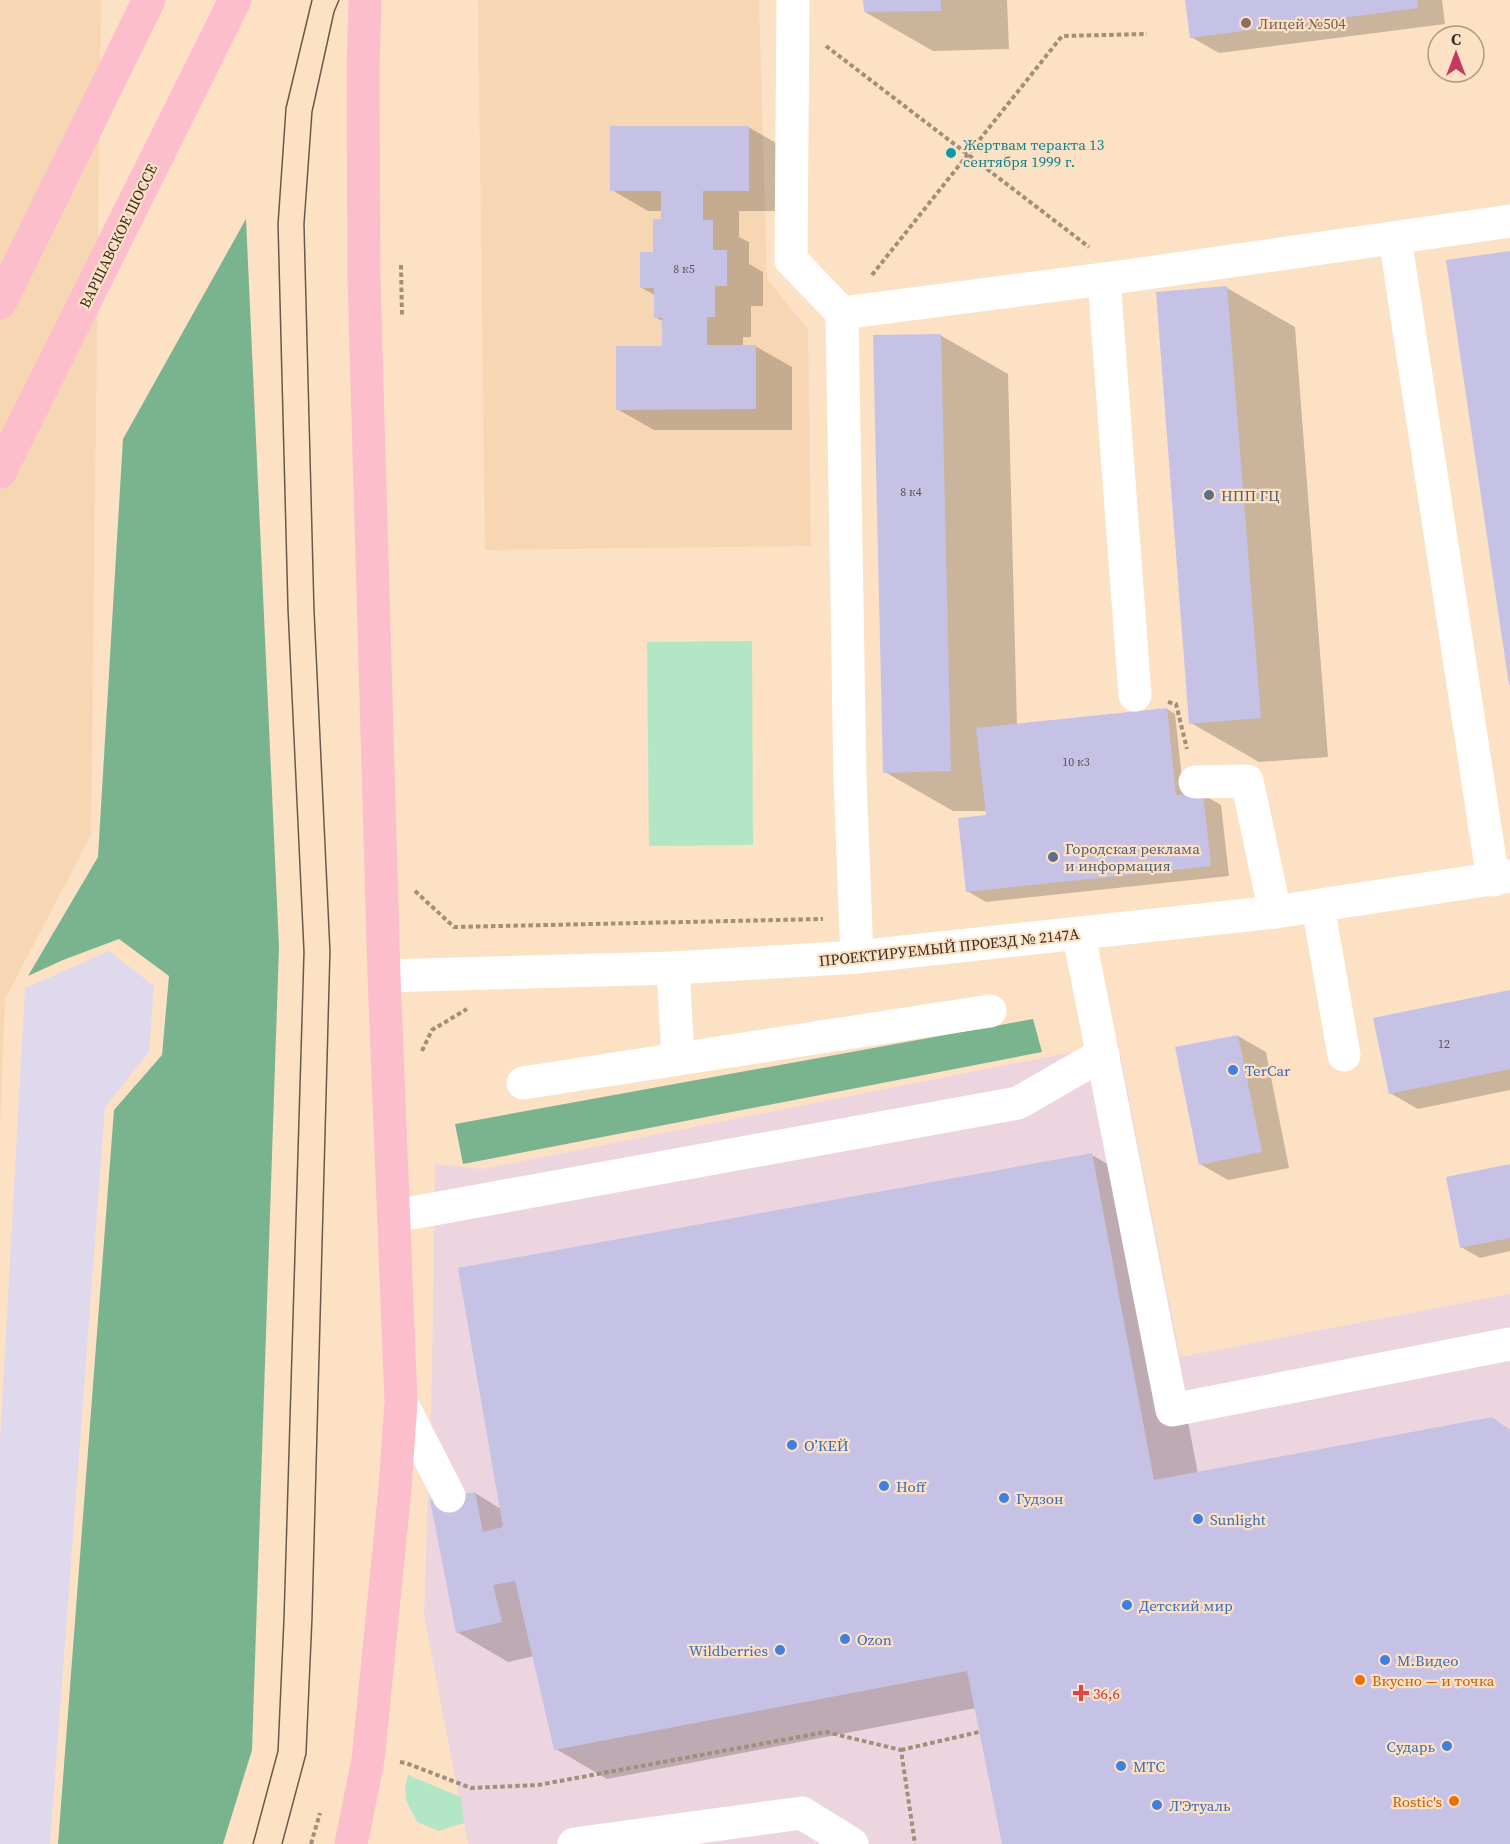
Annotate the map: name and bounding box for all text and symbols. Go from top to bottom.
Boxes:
place label: Лицей №504 [1258,13,1346,34]
marker: Лицей №504 [1239,16,1253,30]
north arrow [1426,24,1486,84]
text: С [1451,28,1461,50]
place label: Жертвам теракта 13 сентября 1999 г. [963,134,1104,172]
marker: Жертвам теракта 13 сентября 1999 г. [944,146,958,160]
street label: ВАРШАВСКОЕ ШОССЕ [74,160,162,312]
house number: 8 к5 [673,261,695,277]
house number: 8 к4 [900,484,922,500]
place label: НПП ГЦ [1221,485,1280,506]
marker: НПП ГЦ [1202,488,1216,502]
house number: 10 к3 [1062,754,1090,770]
place label: Городская реклама и информация [1065,838,1200,876]
marker: Городская реклама и информация [1046,850,1060,864]
street label: ПРОЕКТИРУЕМЫЙ ПРОЕЗД № 2147А [818,923,1080,971]
house number: 12 [1438,1036,1450,1052]
place label: TerCar [1245,1060,1291,1081]
marker: TerCar [1226,1063,1240,1077]
place label: О’КЕЙ [804,1435,849,1456]
marker: О’КЕЙ [785,1438,799,1452]
place label: Hoff [896,1476,927,1497]
marker: Hoff [877,1479,891,1493]
place label: Гудзон [1016,1488,1063,1509]
marker: Гудзон [997,1491,1011,1505]
place label: Sunlight [1210,1509,1266,1530]
marker: Sunlight [1191,1512,1205,1526]
place label: Детский мир [1139,1595,1233,1616]
marker: Детский мир [1120,1598,1134,1612]
place label: Ozon [857,1629,892,1650]
marker: Ozon [838,1632,852,1646]
place label: Wildberries [689,1640,768,1661]
marker: Wildberries [773,1643,787,1657]
place label: М.Видео [1397,1650,1458,1671]
marker: М.Видео [1378,1653,1392,1667]
place label: Вкусно — и точка [1372,1670,1495,1691]
marker: Вкусно — и точка [1353,1673,1367,1687]
place label: 36,6 [1093,1683,1120,1704]
marker: 36,6 [1074,1686,1088,1700]
place label: Сударь [1386,1736,1435,1757]
marker: Сударь [1440,1739,1454,1753]
place label: МТС [1133,1756,1165,1777]
marker: МТС [1114,1759,1128,1773]
place label: Rostic's [1392,1791,1442,1812]
marker: Rostic's [1447,1794,1461,1808]
place label: Л'Этуаль [1169,1795,1231,1816]
marker: Л'Этуаль [1150,1798,1164,1812]

